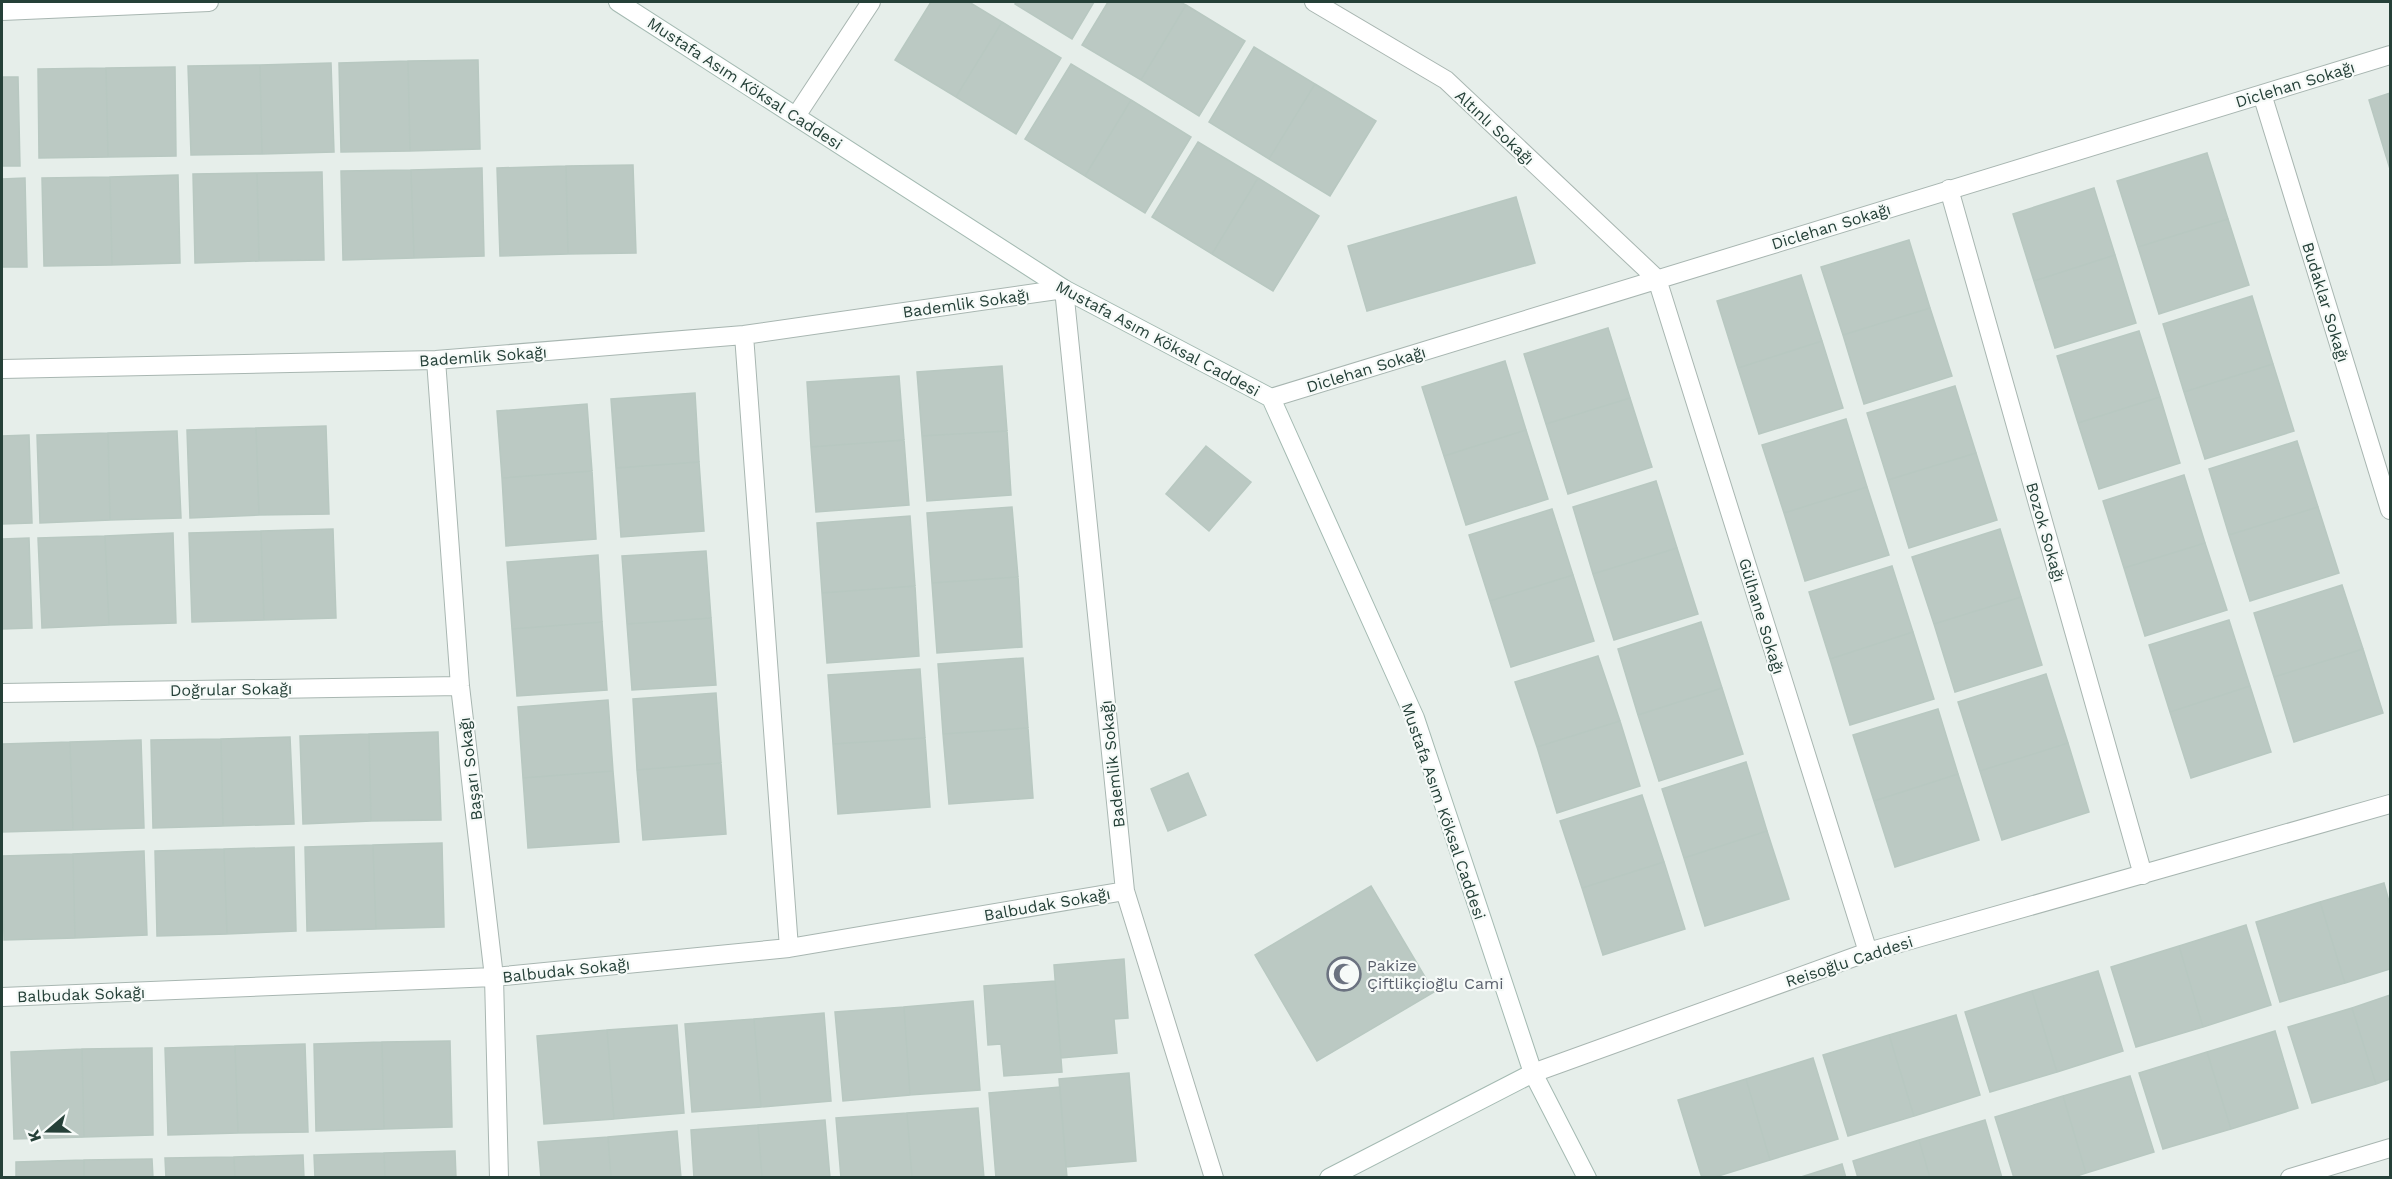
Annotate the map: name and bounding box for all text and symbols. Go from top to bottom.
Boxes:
street label: Mustafa Asım Köksal Caddesi [644,13,846,154]
street label: Diclehan Sokağı [2233,57,2357,112]
street label: Altınlı Sokağı [1451,86,1538,169]
street label: Diclehan Sokağı [1769,199,1893,254]
street label: Budaklar Sokağı [2298,240,2353,365]
street label: Mustafa Asım Köksal Caddesi [1053,276,1263,400]
street label: Bademlik Sokağı [901,285,1031,322]
street label: Diclehan Sokağı [1304,342,1428,397]
street label: Bademlik Sokağı [419,343,548,370]
street label: Bozok Sokağı [2022,480,2069,584]
street label: Gülhane Sokağı [1735,556,1788,677]
street label: Doğrular Sokağı [170,679,292,700]
street label: Bademlik Sokağı [1096,699,1129,829]
street label: Mustafa Asım Köksal Caddesi [1397,700,1490,922]
street label: Başarı Sokağı [455,716,486,822]
street label: Balbudak Sokağı [982,884,1112,925]
street label: Reisoğlu Caddesi [1783,932,1915,991]
street label: Balbudak Sokağı [501,954,631,987]
mosque icon: Pakize Çiftlikçioğlu Cami [1326,956,1362,992]
place label: Pakize Çiftlikçioğlu Cami [1367,956,1503,993]
street label: Balbudak Sokağı [17,983,145,1006]
north arrow [18,1101,78,1161]
text: K [24,1127,45,1144]

